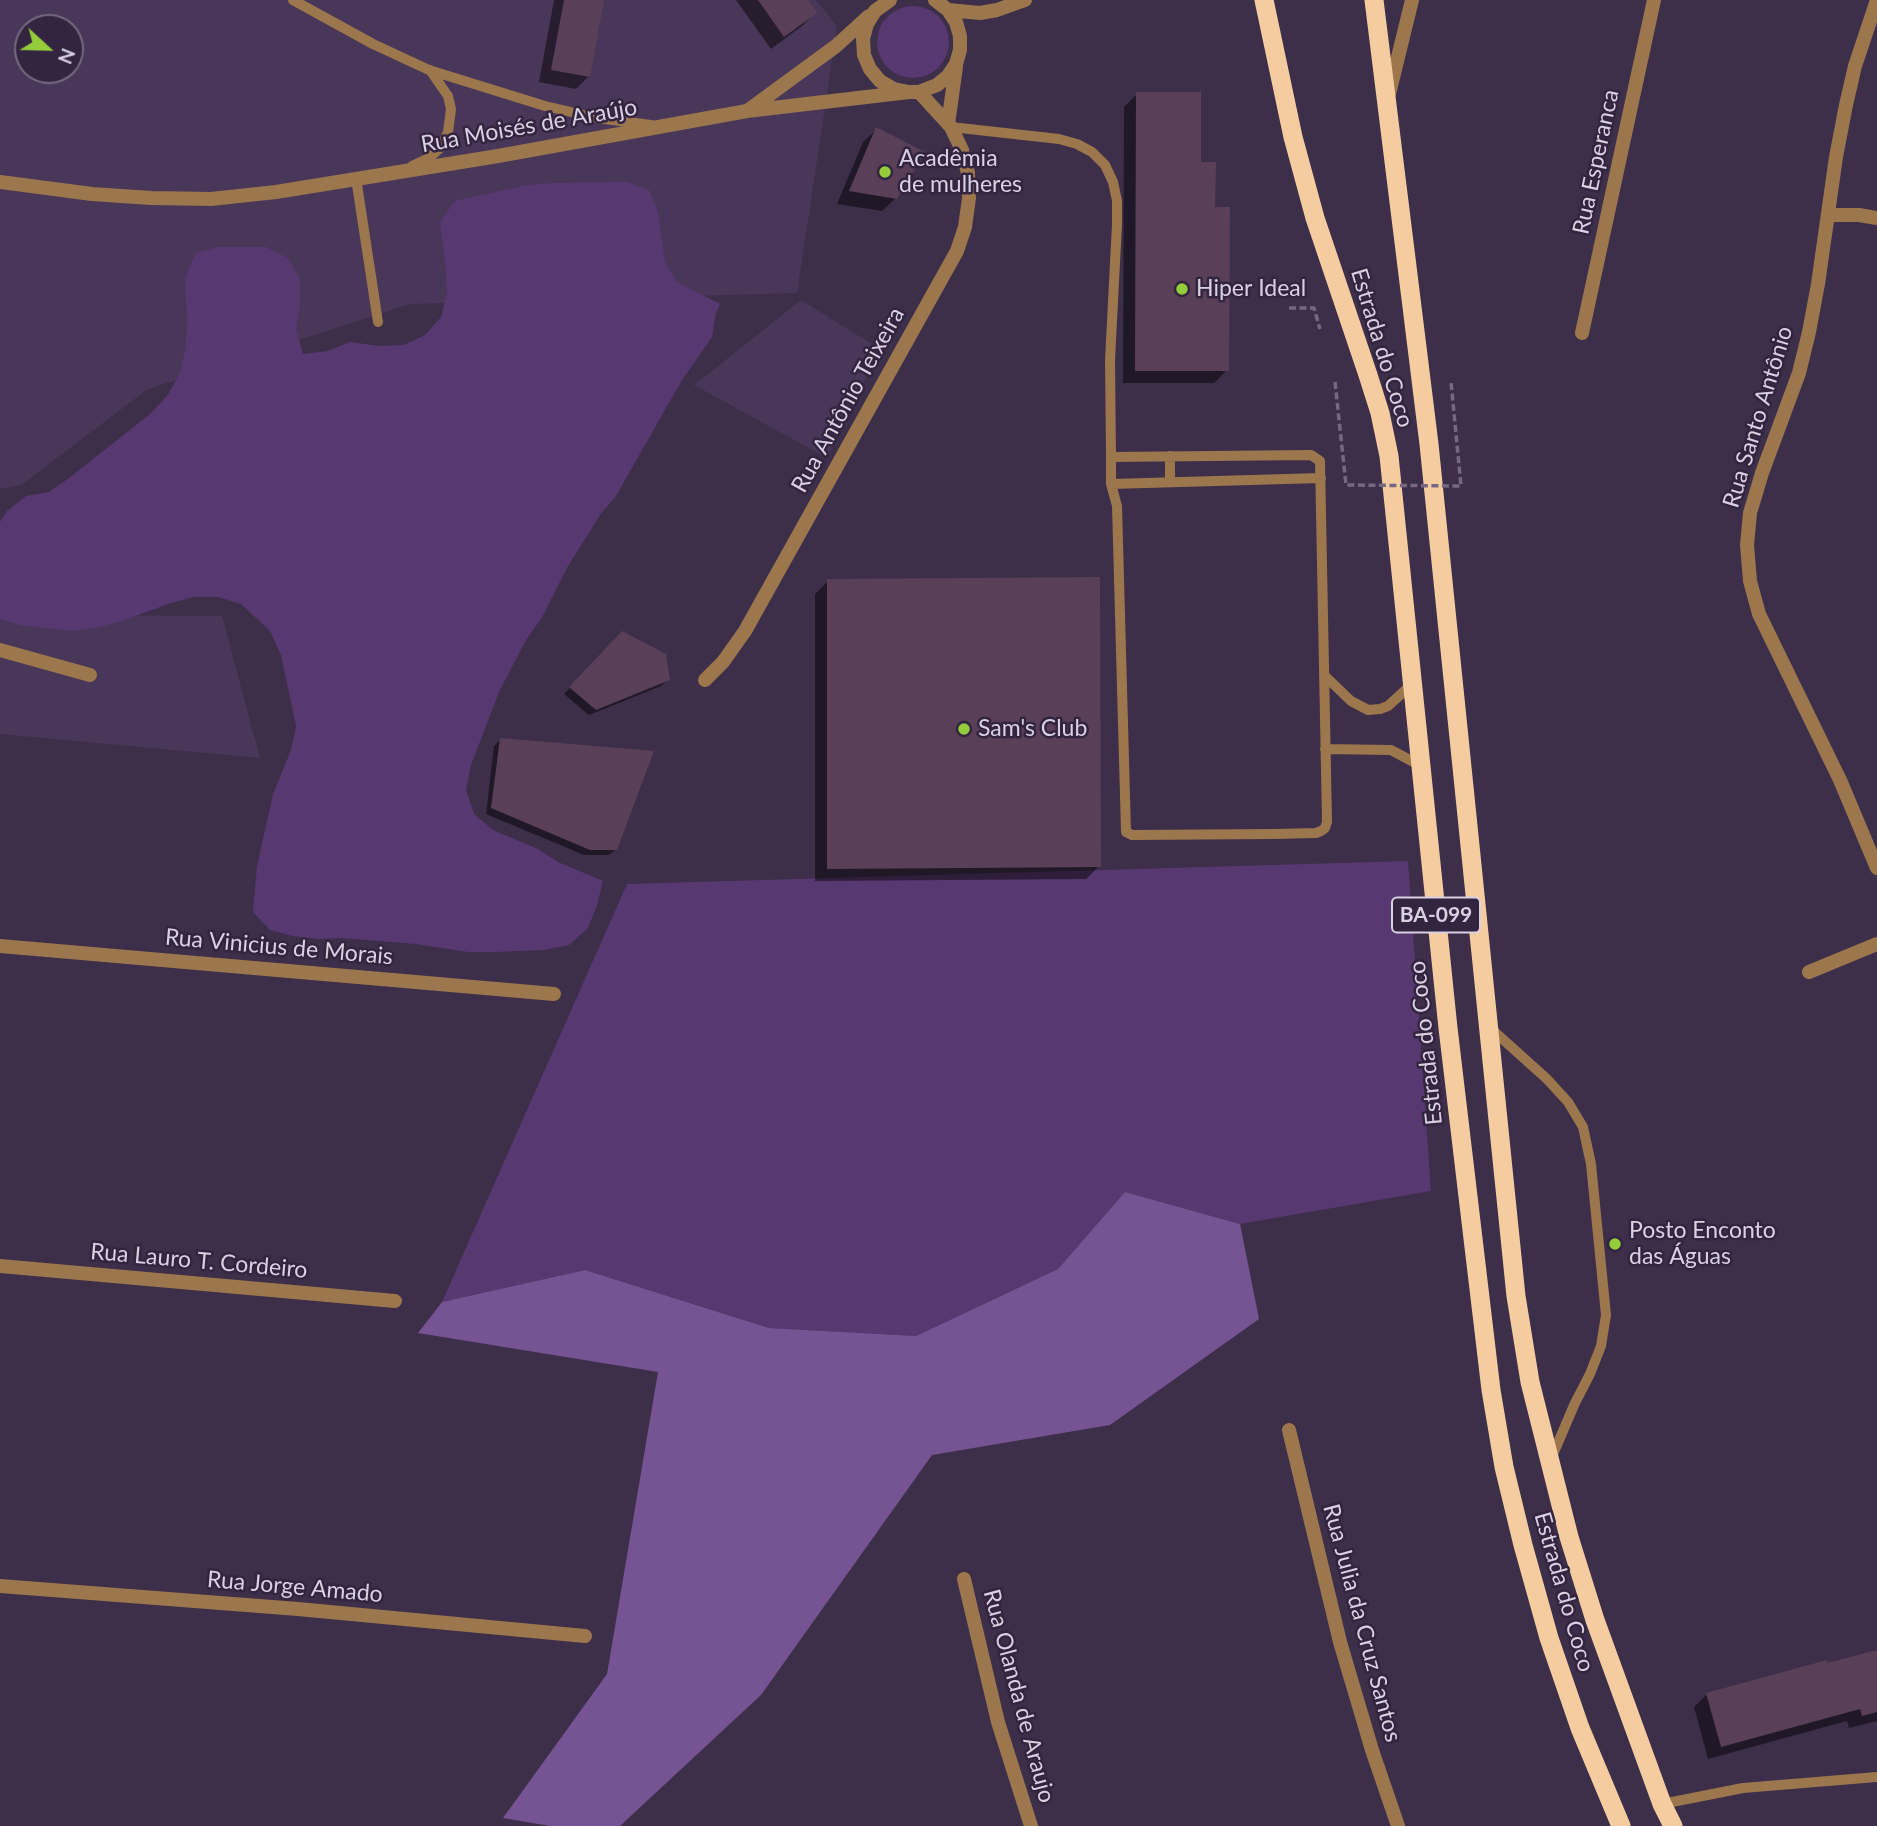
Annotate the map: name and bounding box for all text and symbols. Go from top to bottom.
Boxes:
north arrow [14,14,84,84]
text: N [54,45,80,67]
street label: Rua Esperanca [1567,87,1625,237]
street label: Rua Moisés de Araújo [419,93,639,159]
place label: Acadêmia de mulheres [899,145,1022,199]
marker: Acadêmia de mulheres [877,164,893,180]
street label: Estrada do Coco [1345,265,1419,431]
place label: Hiper Ideal [1196,275,1306,303]
marker: Hiper Ideal [1174,281,1190,297]
street label: Rua Antônio Teixeira [786,303,910,497]
street label: Rua Santo Antônio [1717,323,1799,511]
place label: Sam's Club [978,715,1087,743]
marker: Sam's Club [956,721,972,737]
road number: BA-099 [1392,898,1480,932]
street label: Rua Vinicius de Morais [164,923,394,971]
street label: Estrada do Coco [1404,960,1448,1126]
place label: Posto Enconto das Águas [1629,1217,1776,1271]
marker: Posto Enconto das Águas [1607,1236,1623,1252]
street label: Rua Lauro T. Cordeiro [89,1238,309,1284]
street label: Rua Julia da Cruz Santos [1317,1501,1407,1745]
street label: Estrada do Coco [1528,1509,1600,1675]
street label: Rua Jorge Amado [206,1566,384,1608]
street label: Rua Olanda de Araujo [977,1586,1061,1806]

